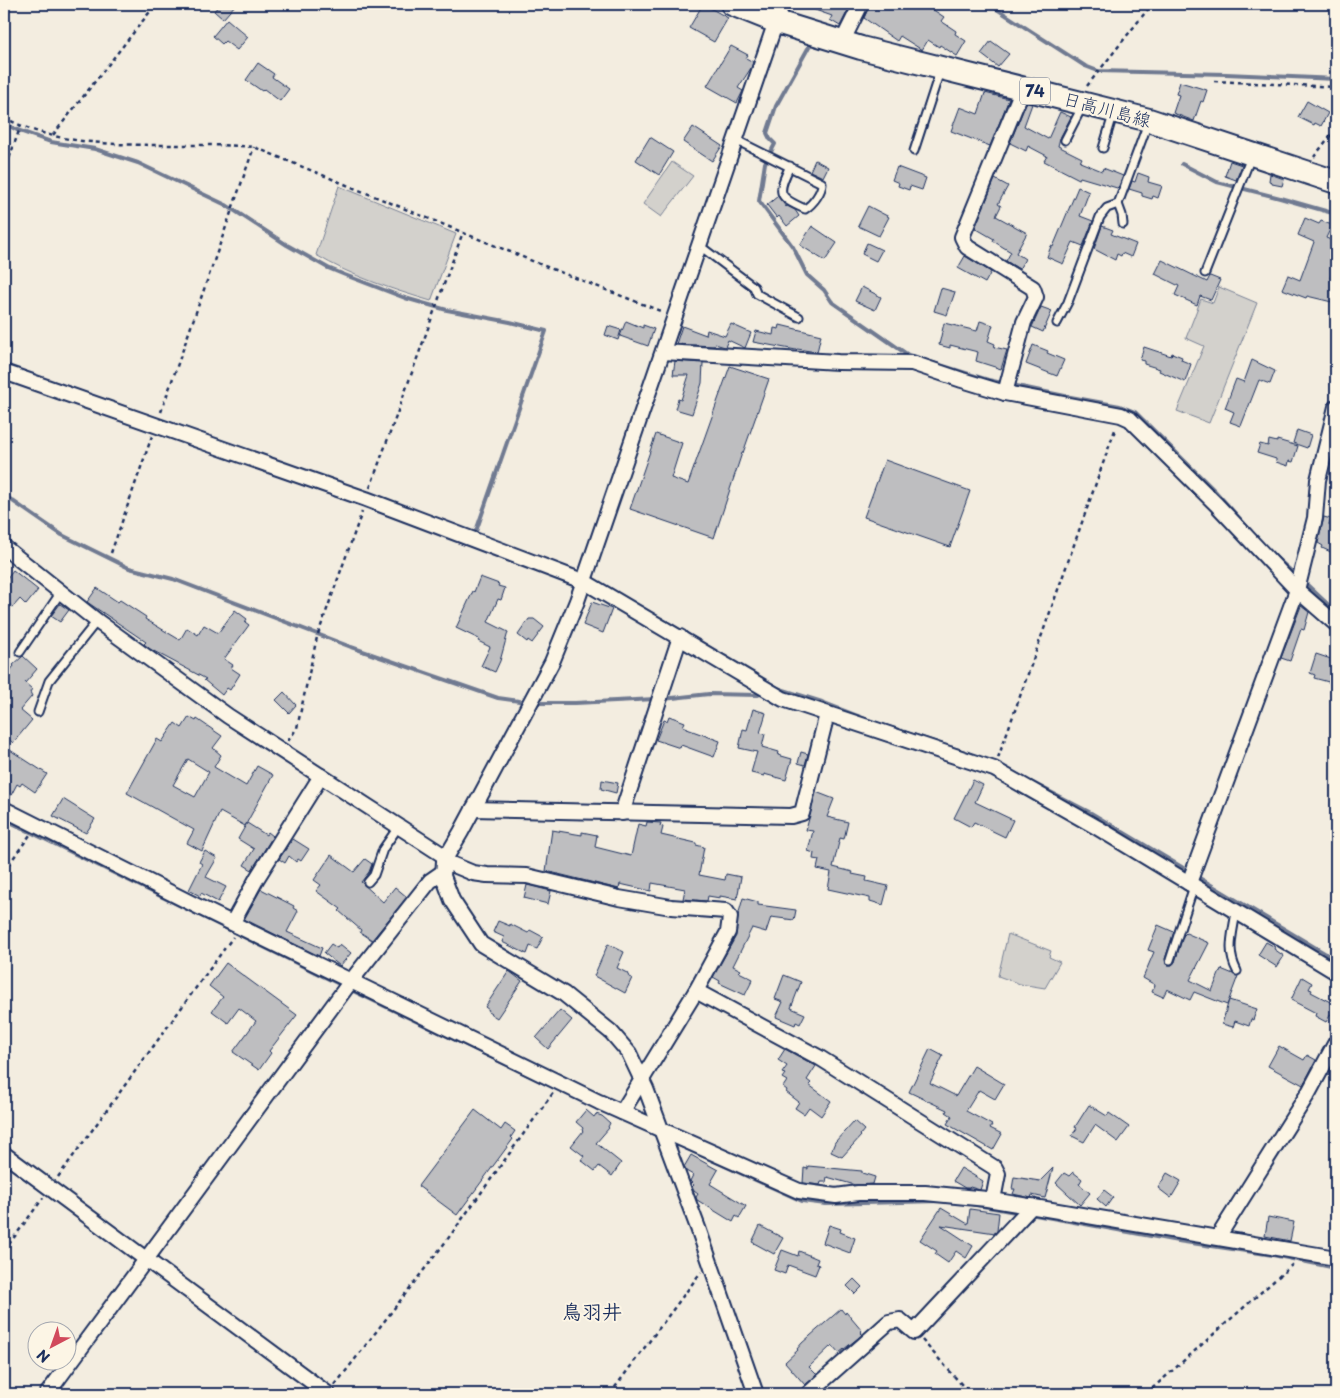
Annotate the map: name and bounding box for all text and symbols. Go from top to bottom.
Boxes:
road number: 74 [1020,78,1050,104]
street label: 日高川島線 [1060,84,1154,133]
district label: 鳥羽井 [562,1296,622,1326]
north arrow [28,1320,78,1370]
text: N [32,1345,54,1368]

